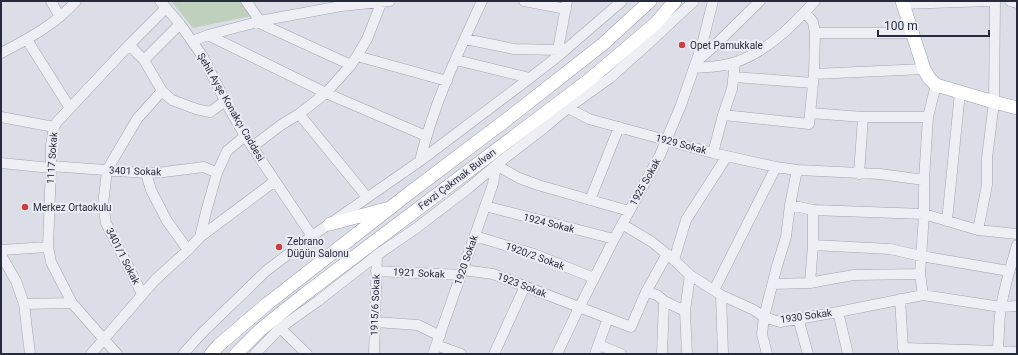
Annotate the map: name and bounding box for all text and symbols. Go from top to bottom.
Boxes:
scale bar [878,12,989,38]
text: 100 m [884,19,918,33]
marker: Opet Pamukkale [677,40,687,50]
place label: Opet Pamukkale [690,40,763,51]
street label: Şehit Ayşe Konakçı Caddesi [195,51,267,163]
street label: 1117 Sokak [45,131,59,184]
street label: 1929 Sokak [654,132,709,156]
street label: Fevzi Çakmak Bulvarı [416,146,498,212]
street label: 1925 Sokak [628,156,663,207]
street label: 3401 Sokak [109,165,162,177]
marker: Merkez Ortaokulu [20,202,30,212]
place label: Merkez Ortaokulu [33,202,112,213]
street label: 1924 Sokak [522,211,577,235]
street label: 3401/1 Sokak [104,226,142,287]
street label: 1920 Sokak [452,233,480,286]
place label: Zebrano Düğün Salonu [287,236,349,259]
street label: 1920/2 Sokak [504,240,567,272]
marker: Zebrano Düğün Salonu [274,242,284,252]
street label: 1921 Sokak [393,266,446,280]
street label: 1923 Sokak [496,271,549,300]
street label: 1915/6 Sokak [368,273,382,336]
street label: 1930 Sokak [779,307,834,325]

